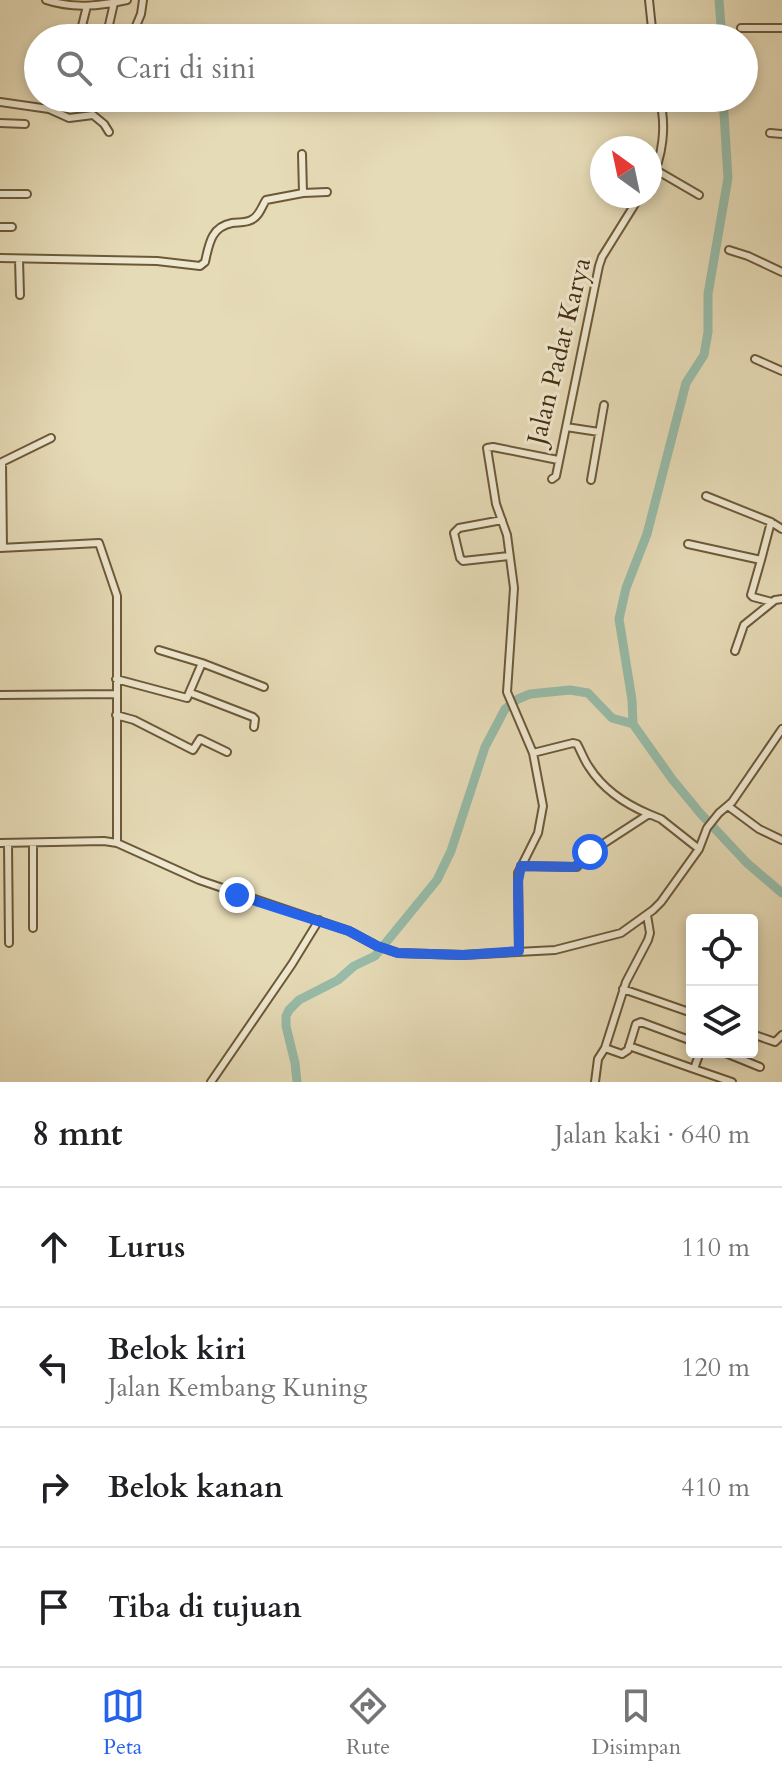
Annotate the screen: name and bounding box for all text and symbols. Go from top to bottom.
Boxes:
search box [24,24,758,112]
icon: search [52,46,96,90]
text: Cari di sini [116,48,256,89]
north arrow [590,136,662,208]
street label: Jalan Padat Karya [518,254,599,452]
route start [572,834,608,870]
route end [219,877,255,913]
map controls [686,914,758,1058]
button: locate [686,914,758,986]
button: layers [686,986,758,1058]
text: 8 mnt [32,1111,122,1157]
text: Jalan kaki · 640 m [554,1117,750,1152]
icon: ahead [32,1225,76,1269]
text: Lurus [108,1227,185,1268]
text: 110 m [681,1230,750,1265]
text: Belok kiri [108,1329,246,1370]
icon: left [32,1345,76,1389]
text: 120 m [681,1350,750,1385]
text: Jalan Kembang Kuning [108,1370,367,1405]
icon: right [32,1465,76,1509]
text: Belok kanan [108,1467,283,1508]
text: 410 m [681,1470,750,1505]
icon: arrive [32,1585,76,1629]
text: Tiba di tujuan [108,1587,302,1628]
tab: Peta [101,1684,145,1762]
tab: Rute [346,1684,390,1762]
tab: Disimpan [591,1684,681,1762]

